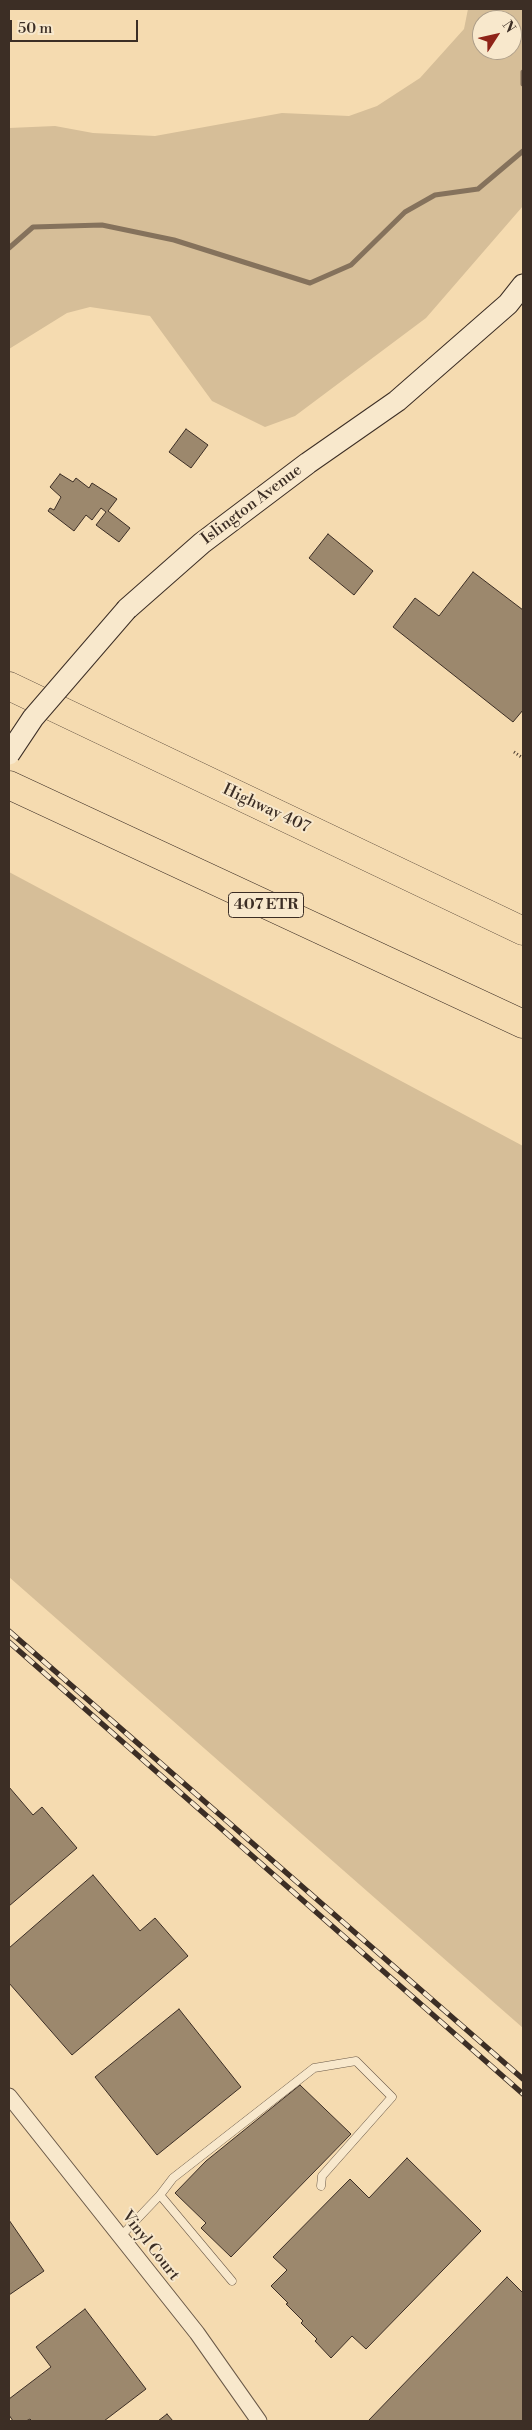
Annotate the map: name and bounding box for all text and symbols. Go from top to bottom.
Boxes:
scale bar [12,10,140,42]
north arrow [472,10,522,60]
text: N [498,17,519,37]
text: 50 m [18,19,52,38]
street label: Islington Avenue [198,461,306,549]
street label: Highway 407 [219,780,313,838]
road number: 407 ETR [228,892,304,918]
street label: Vinyl Court [117,2207,183,2285]

